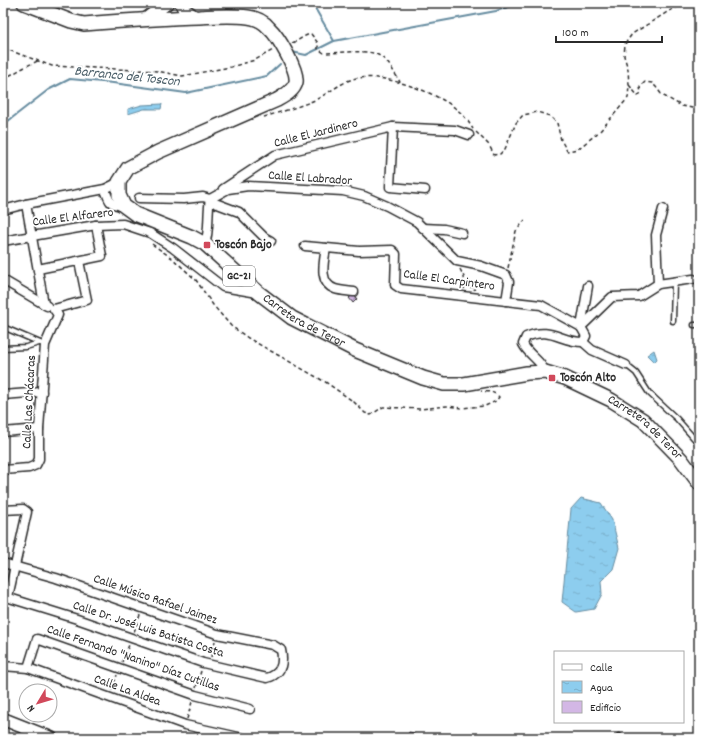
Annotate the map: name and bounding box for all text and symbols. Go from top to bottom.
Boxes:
scale bar [556,18,662,44]
text: 100 m [562,25,589,42]
water label: Barranco del Toscon [73,62,181,93]
street label: Calle El Jardinero [272,114,360,154]
street label: Calle El Labrador [267,167,353,191]
street label: Calle El Alfarero [31,204,115,232]
place label: Toscón Bajo [215,236,272,255]
marker: Toscón Bajo [202,240,212,250]
street label: Calle El Carpintero [402,265,496,297]
road number: GC-21 [223,266,255,286]
street label: Carretera de Teror [258,289,349,353]
street label: Calle Las Chácaras [18,355,42,449]
place label: Toscón Alto [560,369,616,388]
marker: Toscón Alto [547,373,557,383]
street label: Carretera de Teror [603,390,687,465]
street label: Calle Músico Rafael Jaimez [90,570,220,630]
street label: Calle Dr. José Luis Batista Costa [70,597,227,664]
street label: Calle Fernando "Nanino" Díaz Cutillas [44,620,222,698]
legend [554,651,684,723]
text: Calle [590,660,613,677]
street label: Calle La Aldea [91,670,164,712]
text: Agua [590,680,613,697]
north arrow [18,683,58,723]
text: N [23,700,40,715]
text: Edificio [590,700,621,717]

